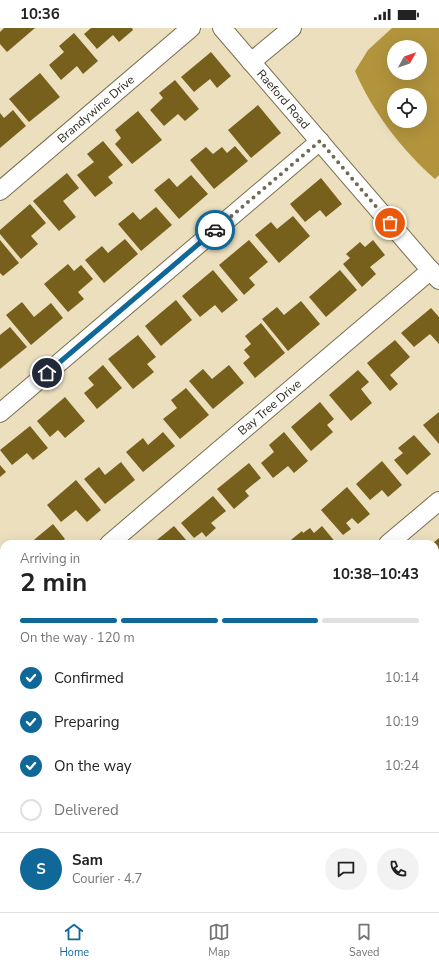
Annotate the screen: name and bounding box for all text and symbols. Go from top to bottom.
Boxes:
text: 10:36 [20,4,60,24]
north arrow [387,40,427,80]
map controls [387,40,427,128]
street label: Raeford Road [253,66,313,132]
street label: Brandywine Drive [54,72,138,147]
button: locate [387,88,427,128]
pin [373,206,407,240]
courier [195,210,235,250]
icon: bag [379,212,401,234]
icon: car [204,219,226,241]
pin [30,356,64,390]
icon: home [36,362,58,384]
street label: Bay Tree Drive [235,376,305,439]
text: Arriving in [20,550,80,568]
text: 10:38–10:43 [332,564,419,584]
text: 2 min [20,565,87,600]
text: On the way · 120 m [20,629,135,647]
icon: check [20,667,42,689]
text: Confirmed [54,668,124,688]
text: 10:14 [385,669,419,687]
icon: check [20,711,42,733]
text: Preparing [54,712,119,732]
text: 10:19 [385,713,419,731]
icon: check [20,755,42,777]
text: On the way [54,756,132,776]
text: 10:24 [385,757,419,775]
text: Delivered [54,800,119,820]
button: chat [325,848,367,890]
button: phone [377,848,419,890]
text: Sam [72,850,103,870]
text: S [36,859,46,879]
text: Courier · 4.7 [72,870,142,888]
tab: Home [59,921,89,960]
tab: Map [208,921,230,960]
tab: Saved [349,921,380,960]

